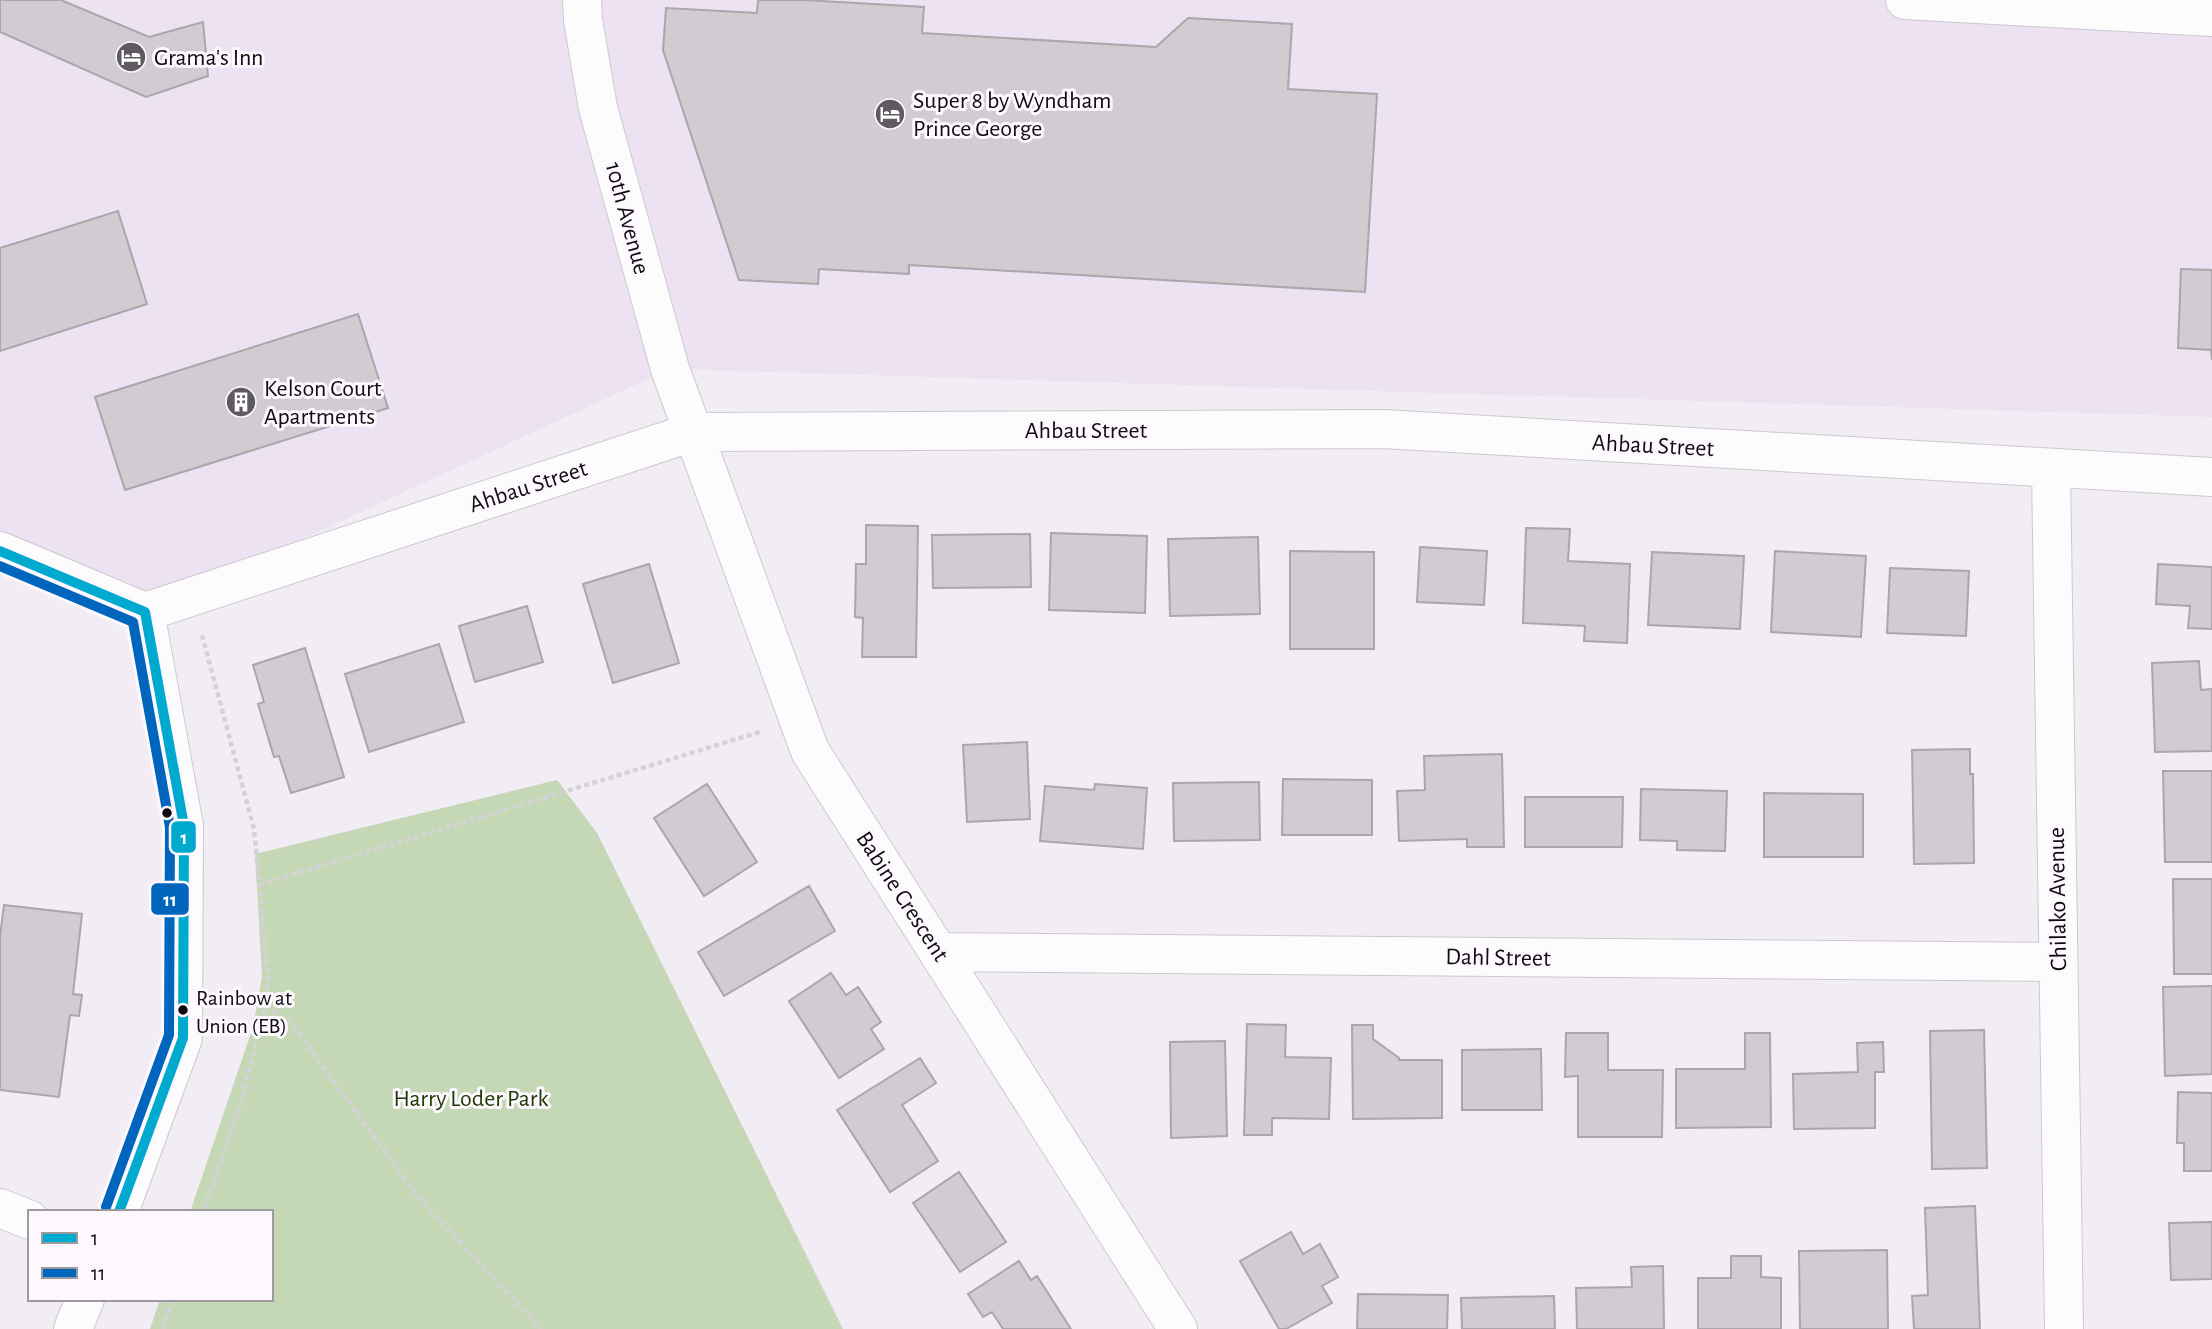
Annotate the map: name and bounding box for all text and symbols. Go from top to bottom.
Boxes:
hotel icon: Grama's Inn [114,40,148,74]
place label: Grama's Inn [154,46,264,70]
place label: Super 8 by Wyndham Prince George [913,89,1112,141]
hotel icon: Super 8 by Wyndham Prince George [873,97,907,131]
street label: 10th Avenue [601,160,654,277]
place label: Kelson Court Apartments [264,377,382,429]
building icon: Kelson Court Apartments [224,385,258,419]
street label: Ahbau Street [1025,419,1148,443]
street label: Ahbau Street [1591,431,1715,461]
street label: Ahbau Street [466,457,591,517]
unlabelled marker [160,806,174,820]
line badge: 1 [170,820,197,854]
street label: Babine Crescent [851,827,953,966]
street label: Chilako Avenue [2045,827,2071,971]
text: 1 [181,829,187,848]
line badge: 11 [150,882,190,916]
text: 11 [163,891,177,910]
street label: Dahl Street [1445,945,1551,971]
place label: Rainbow at Union (EB) [196,987,292,1037]
marker: Rainbow at Union (EB) [176,1003,190,1017]
park label: Harry Loder Park [394,1087,548,1111]
legend [28,1210,273,1301]
text: 1 [91,1228,98,1249]
text: 11 [91,1263,105,1284]

